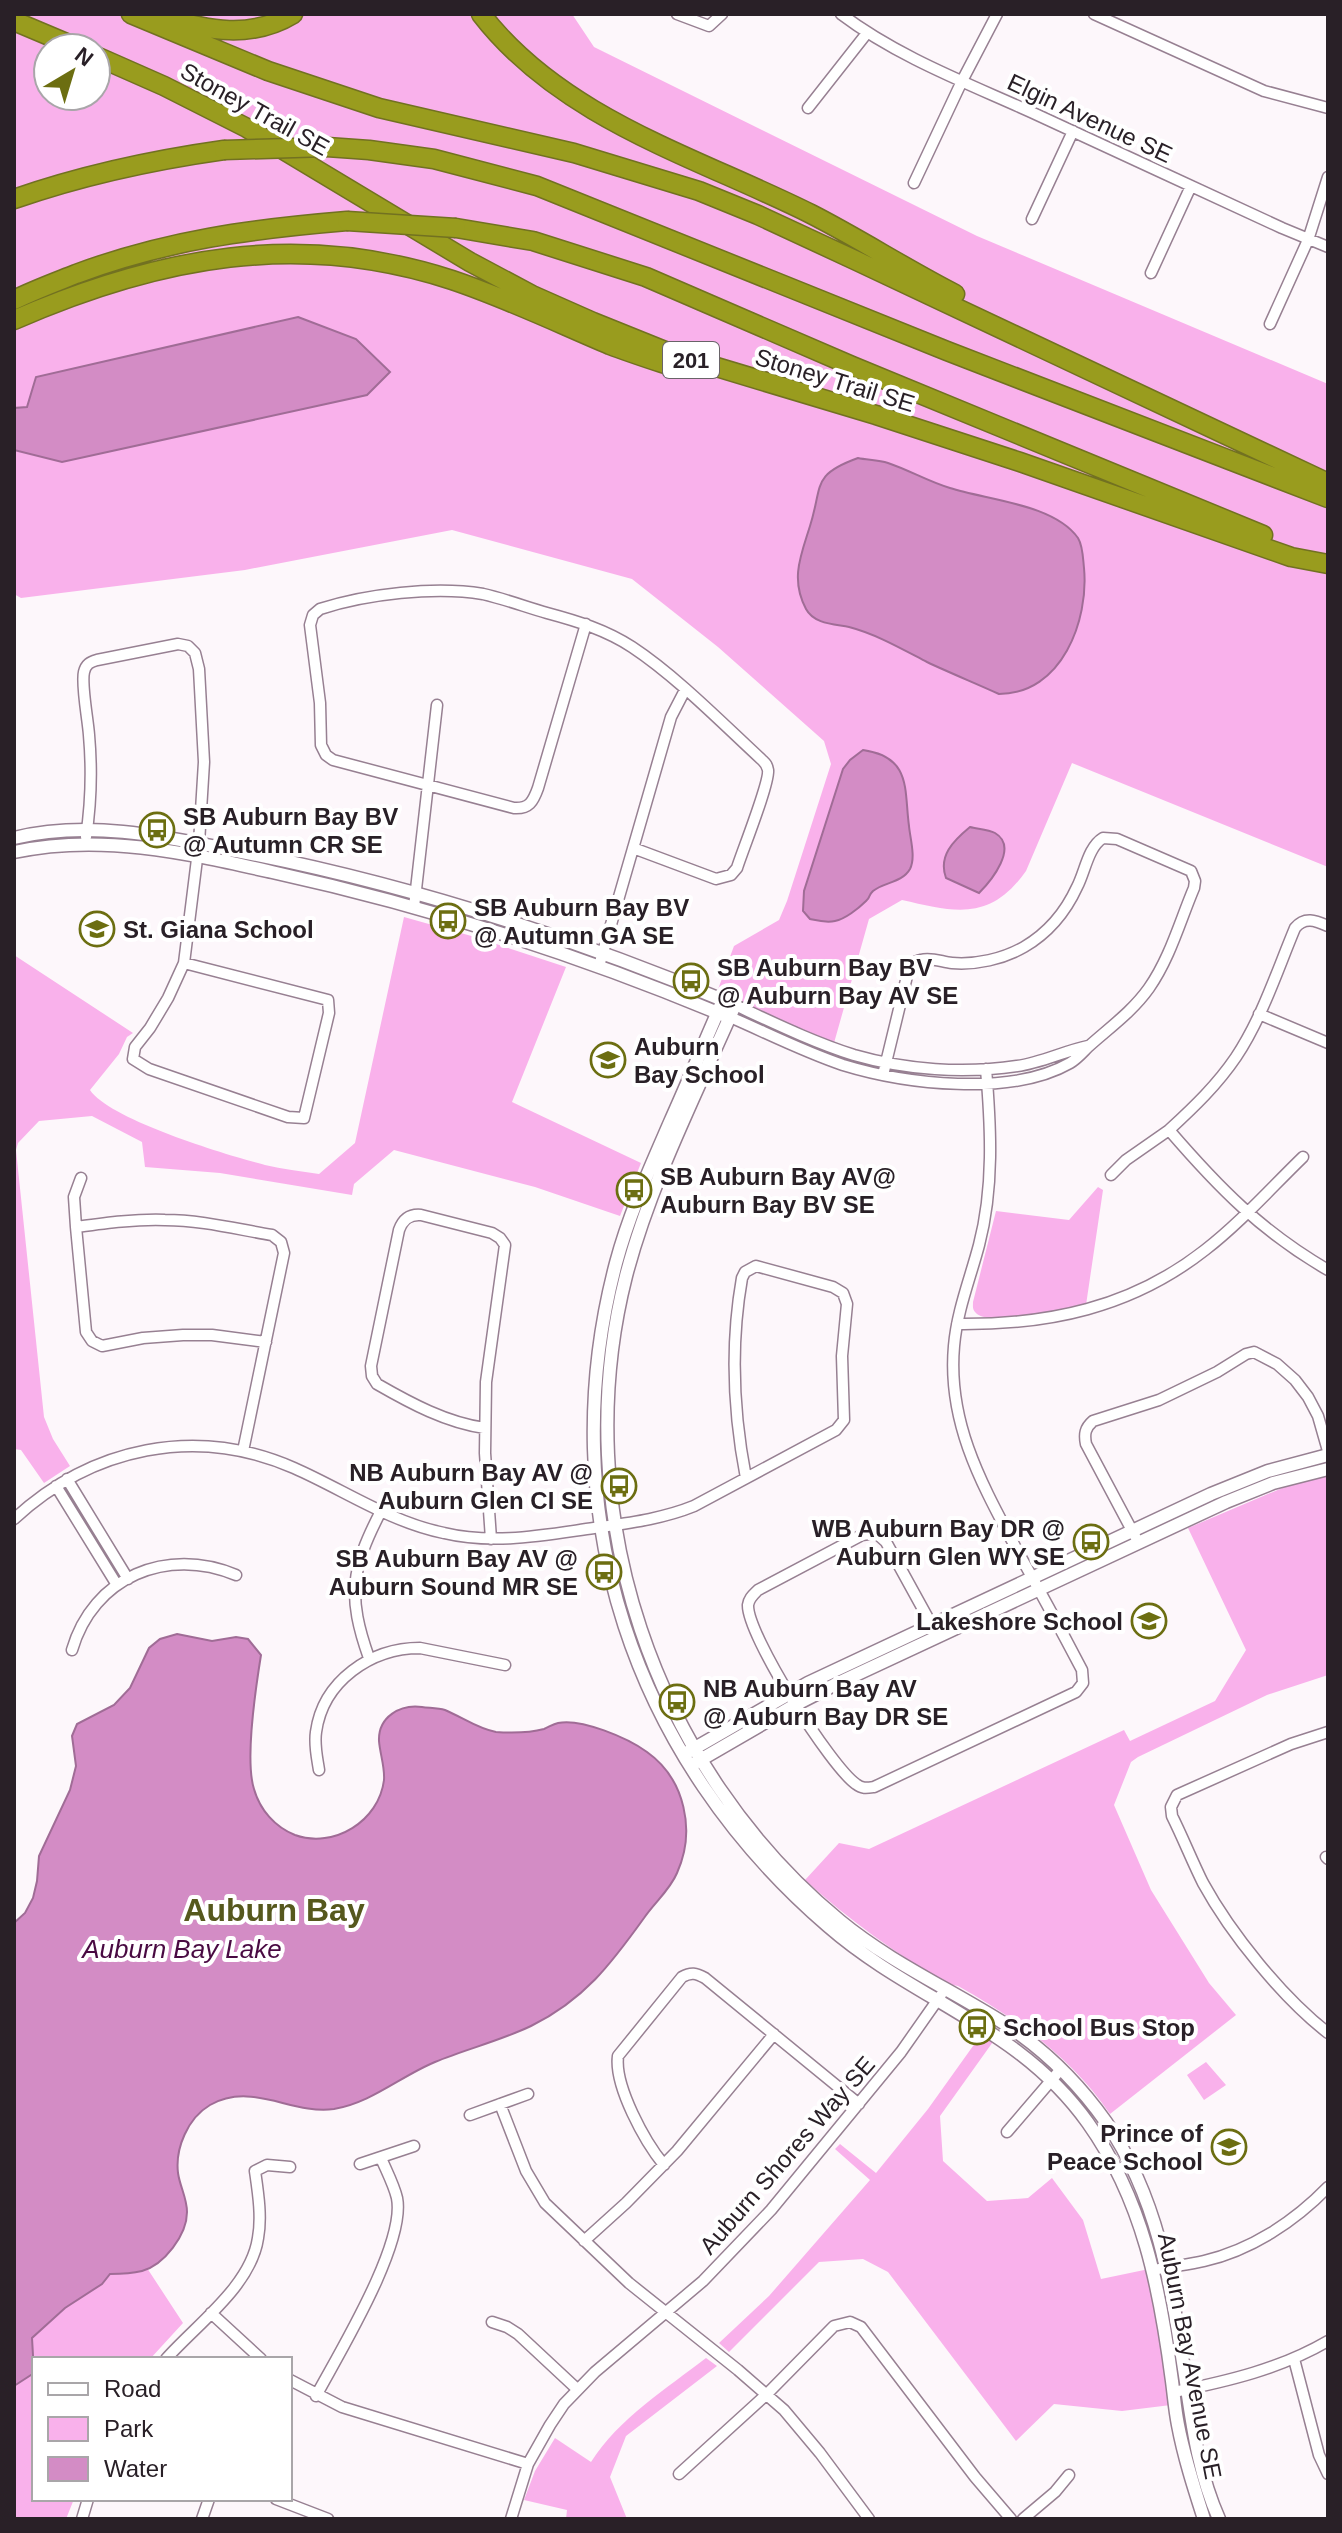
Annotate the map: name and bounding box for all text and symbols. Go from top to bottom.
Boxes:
north arrow [32,32,112,112]
text: N [70,42,98,71]
street label: Stoney Trail SE [176,57,334,161]
street label: Elgin Avenue SE [1003,68,1177,168]
road number: 201 [663,342,719,378]
street label: Stoney Trail SE [752,343,918,417]
place label: SB Auburn Bay BV @ Autumn CR SE [183,803,398,858]
bus stop icon: SB Auburn Bay BV @ Autumn CR SE [138,811,176,849]
place label: SB Auburn Bay BV @ Autumn GA SE [474,894,689,949]
bus stop icon: SB Auburn Bay BV @ Autumn GA SE [429,902,467,940]
school or university icon: St. Giana School [78,910,116,948]
place label: St. Giana School [123,916,314,943]
place label: SB Auburn Bay BV @ Auburn Bay AV SE [717,954,958,1009]
bus stop icon: SB Auburn Bay BV @ Auburn Bay AV SE [672,962,710,1000]
place label: Auburn Bay School [634,1033,765,1088]
school or university icon: Auburn Bay School [589,1041,627,1079]
place label: SB Auburn Bay AV@ Auburn Bay BV SE [660,1163,896,1218]
bus stop icon: SB Auburn Bay AV@ Auburn Bay BV SE [615,1171,653,1209]
place label: NB Auburn Bay AV @ Auburn Glen CI SE [349,1459,593,1514]
bus stop icon: NB Auburn Bay AV @ Auburn Glen CI SE [600,1467,638,1505]
place label: WB Auburn Bay DR @ Auburn Glen WY SE [812,1515,1065,1570]
bus stop icon: WB Auburn Bay DR @ Auburn Glen WY SE [1072,1523,1110,1561]
place label: SB Auburn Bay AV @ Auburn Sound MR SE [329,1545,578,1600]
bus stop icon: SB Auburn Bay AV @ Auburn Sound MR SE [585,1553,623,1591]
school or university icon: Lakeshore School [1130,1602,1168,1640]
place label: Lakeshore School [916,1608,1123,1635]
place label: NB Auburn Bay AV @ Auburn Bay DR SE [703,1675,948,1730]
bus stop icon: NB Auburn Bay AV @ Auburn Bay DR SE [658,1683,696,1721]
district label: Auburn Bay [183,1892,365,1928]
water label: Auburn Bay Lake [80,1934,282,1964]
bus stop icon: School Bus Stop [958,2008,996,2046]
place label: School Bus Stop [1003,2014,1195,2041]
street label: Auburn Shores Way SE [694,2051,880,2259]
place label: Prince of Peace School [1047,2120,1204,2175]
school or university icon: Prince of Peace School [1210,2128,1248,2166]
street label: Auburn Bay Avenue SE [1153,2231,1227,2481]
legend [32,2357,292,2501]
text: Road [104,2375,161,2402]
text: Park [104,2415,154,2442]
text: Water [104,2455,167,2482]

